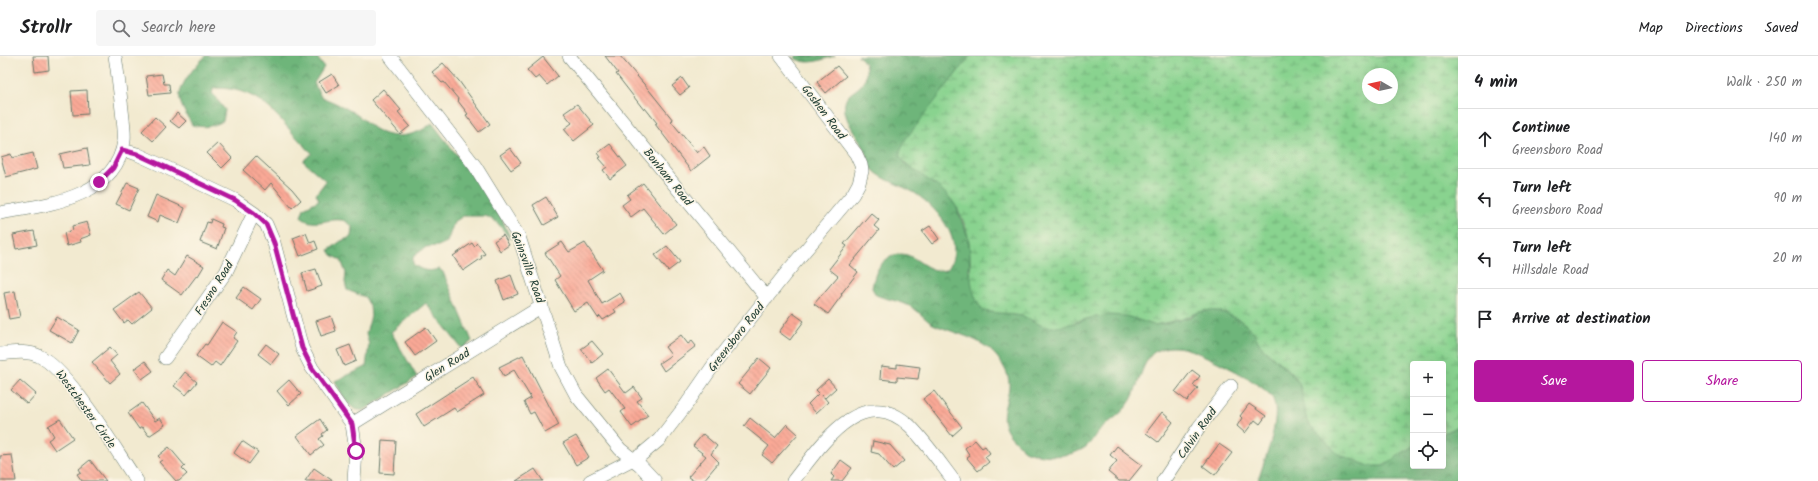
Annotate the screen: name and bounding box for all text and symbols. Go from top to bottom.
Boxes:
search box [96,10,376,46]
text: Strollr [20,13,72,43]
text: Search here [142,16,216,40]
icon: search [110,17,132,39]
text: Map [1638,17,1663,39]
text: Directions [1685,17,1743,39]
text: Saved [1765,17,1798,39]
north arrow [1362,68,1398,104]
text: 4 min [1474,69,1518,96]
text: Walk · 250 m [1726,72,1802,93]
street label: Goshen Road [796,81,851,145]
text: Continue [1512,116,1570,140]
icon: ahead [1474,128,1496,150]
text: 140 m [1769,128,1802,149]
text: Greensboro Road [1512,140,1603,161]
street label: Bonham Road [638,144,698,211]
route end [90,173,108,191]
text: Turn left [1512,176,1572,200]
icon: left [1474,188,1496,210]
text: 90 m [1774,188,1802,209]
text: Greensboro Road [1512,200,1603,221]
street label: Gainsville Road [506,228,550,307]
text: Turn left [1512,236,1572,260]
icon: left [1474,248,1496,270]
text: 20 m [1772,248,1802,269]
street label: Fresno Road [190,256,239,319]
text: Hillsdale Road [1512,260,1589,281]
street label: Greensboro Road [703,298,770,376]
text: Arrive at destination [1512,307,1651,331]
icon: arrive [1474,308,1496,330]
street label: Glen Road [421,343,475,387]
button: Save [1474,360,1634,402]
button: Share [1642,360,1802,402]
map controls [1410,361,1446,469]
button: + [1410,361,1446,397]
street label: Westchester Circle [50,366,121,453]
button: − [1410,397,1446,433]
street label: Calvin Road [1173,403,1223,463]
button: locate [1410,433,1446,469]
route start [347,442,365,460]

